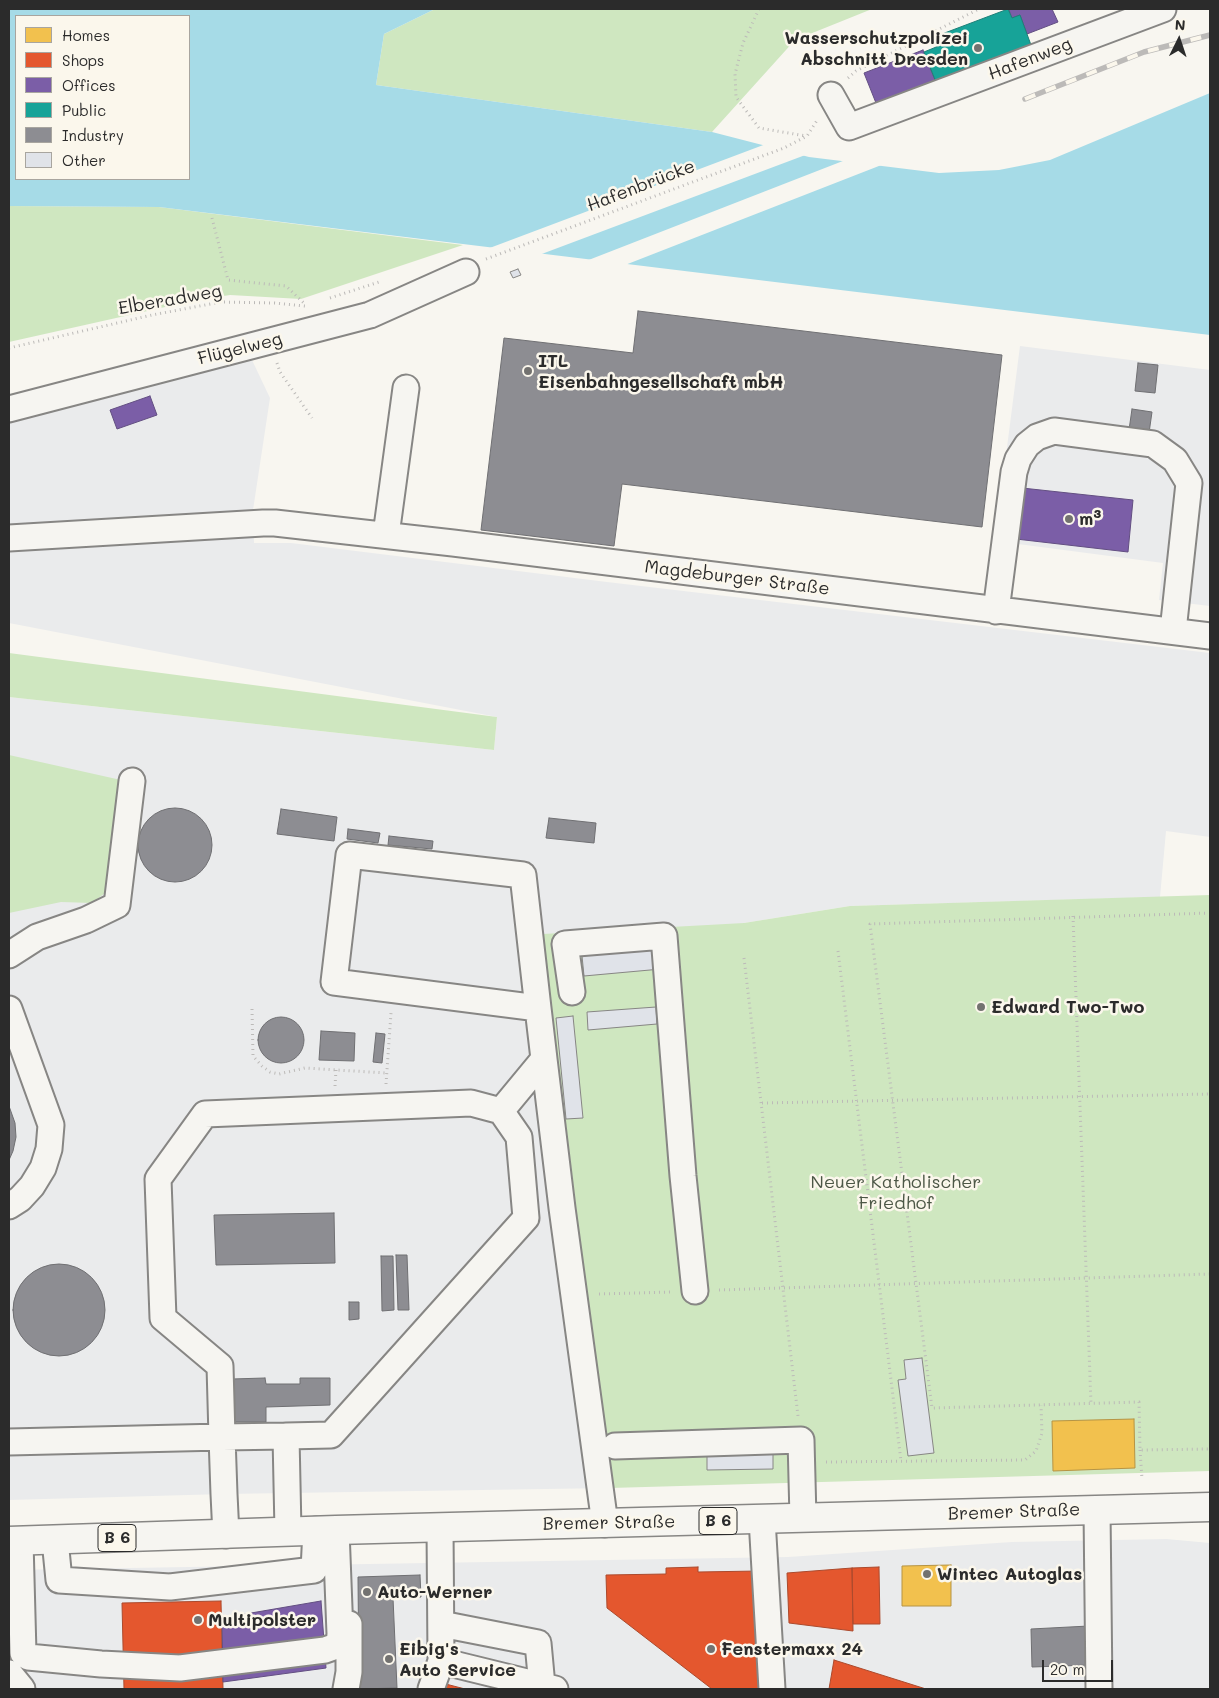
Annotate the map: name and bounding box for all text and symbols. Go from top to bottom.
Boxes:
legend [15,15,190,180]
north arrow [1154,15,1204,65]
text: N [1174,15,1186,34]
text: Homes [62,25,110,45]
place label: Wasserschutzpolizei Abschnitt Dresden [784,27,968,70]
street label: Hafenweg [985,33,1075,85]
marker: Wasserschutzpolizei Abschnitt Dresden [972,42,984,54]
text: Shops [62,50,104,70]
text: Offices [62,75,116,95]
text: Public [62,100,106,120]
text: Industry [62,125,124,145]
text: Other [62,150,106,170]
street label: Hafenbrücke [584,156,698,216]
street label: Elberadweg [117,280,223,320]
street label: Flügelweg [196,328,284,370]
place label: ITL Eisenbahngesellschaft mbH [538,350,784,392]
marker: ITL Eisenbahngesellschaft mbH [522,365,534,377]
place label: m³ [1079,508,1101,530]
marker: m³ [1063,513,1075,525]
street label: Magdeburger Straße [643,556,831,600]
place label: Edward Two-Two [991,996,1145,1018]
marker: Edward Two-Two [975,1001,987,1013]
park label: Neuer Katholischer Friedhof [811,1171,981,1214]
street label: Bremer Straße [947,1499,1081,1525]
road number: B 6 [699,1508,737,1534]
street label: Bremer Straße [543,1511,675,1535]
road number: B 6 [98,1525,136,1552]
place label: Wintec Autoglas [937,1563,1082,1585]
marker: Wintec Autoglas [921,1568,933,1580]
place label: Auto-Werner [377,1581,492,1603]
marker: Auto-Werner [361,1586,373,1598]
place label: Multipolster [208,1609,316,1631]
marker: Multipolster [192,1614,204,1626]
place label: Eibig's Auto Service [399,1638,516,1680]
place label: Fenstermaxx 24 [721,1638,863,1660]
marker: Fenstermaxx 24 [705,1643,717,1655]
scale bar [1044,1650,1115,1682]
marker: Eibig's Auto Service [383,1653,395,1665]
text: 20 m [1050,1659,1084,1679]

